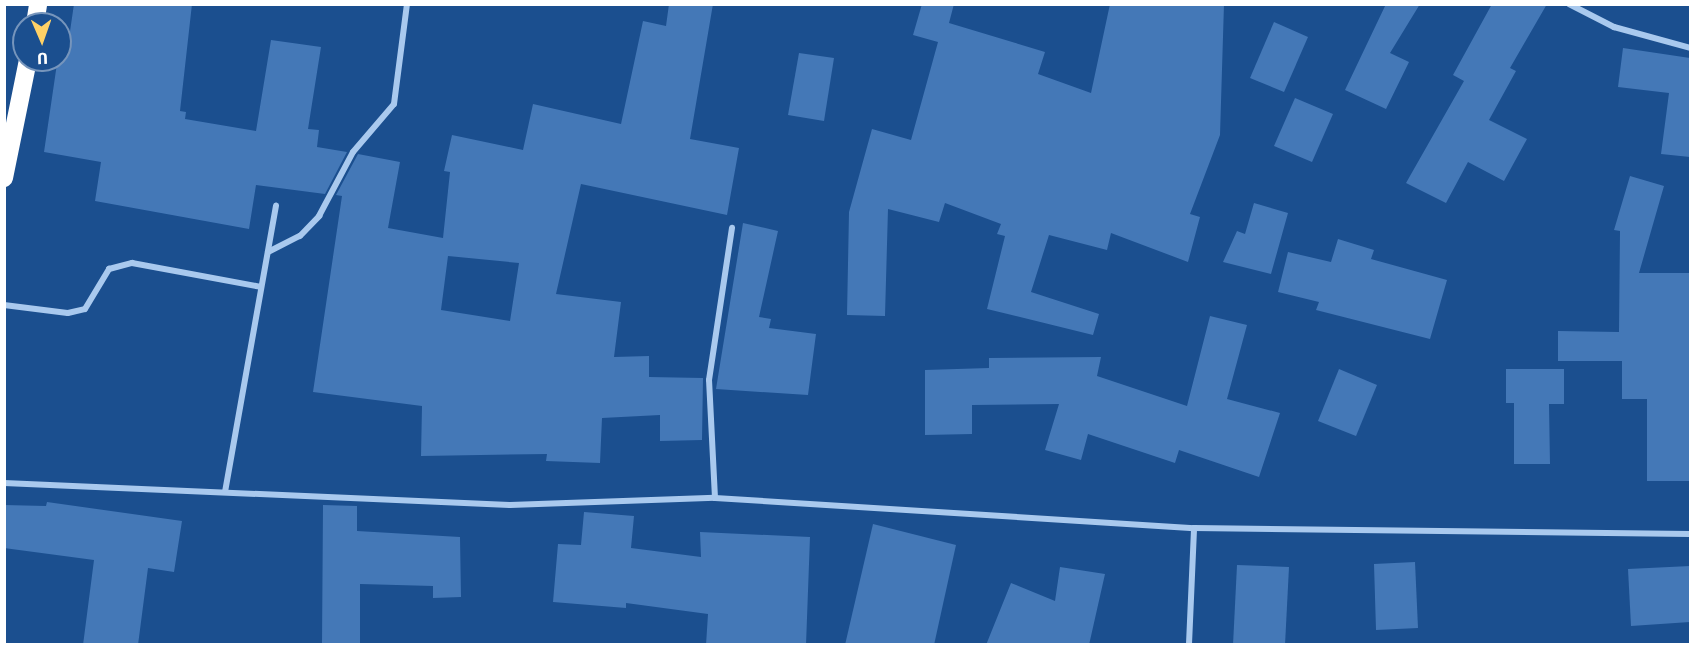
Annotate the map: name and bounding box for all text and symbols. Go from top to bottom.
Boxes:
north arrow [12,12,72,72]
text: U [37,49,48,68]

